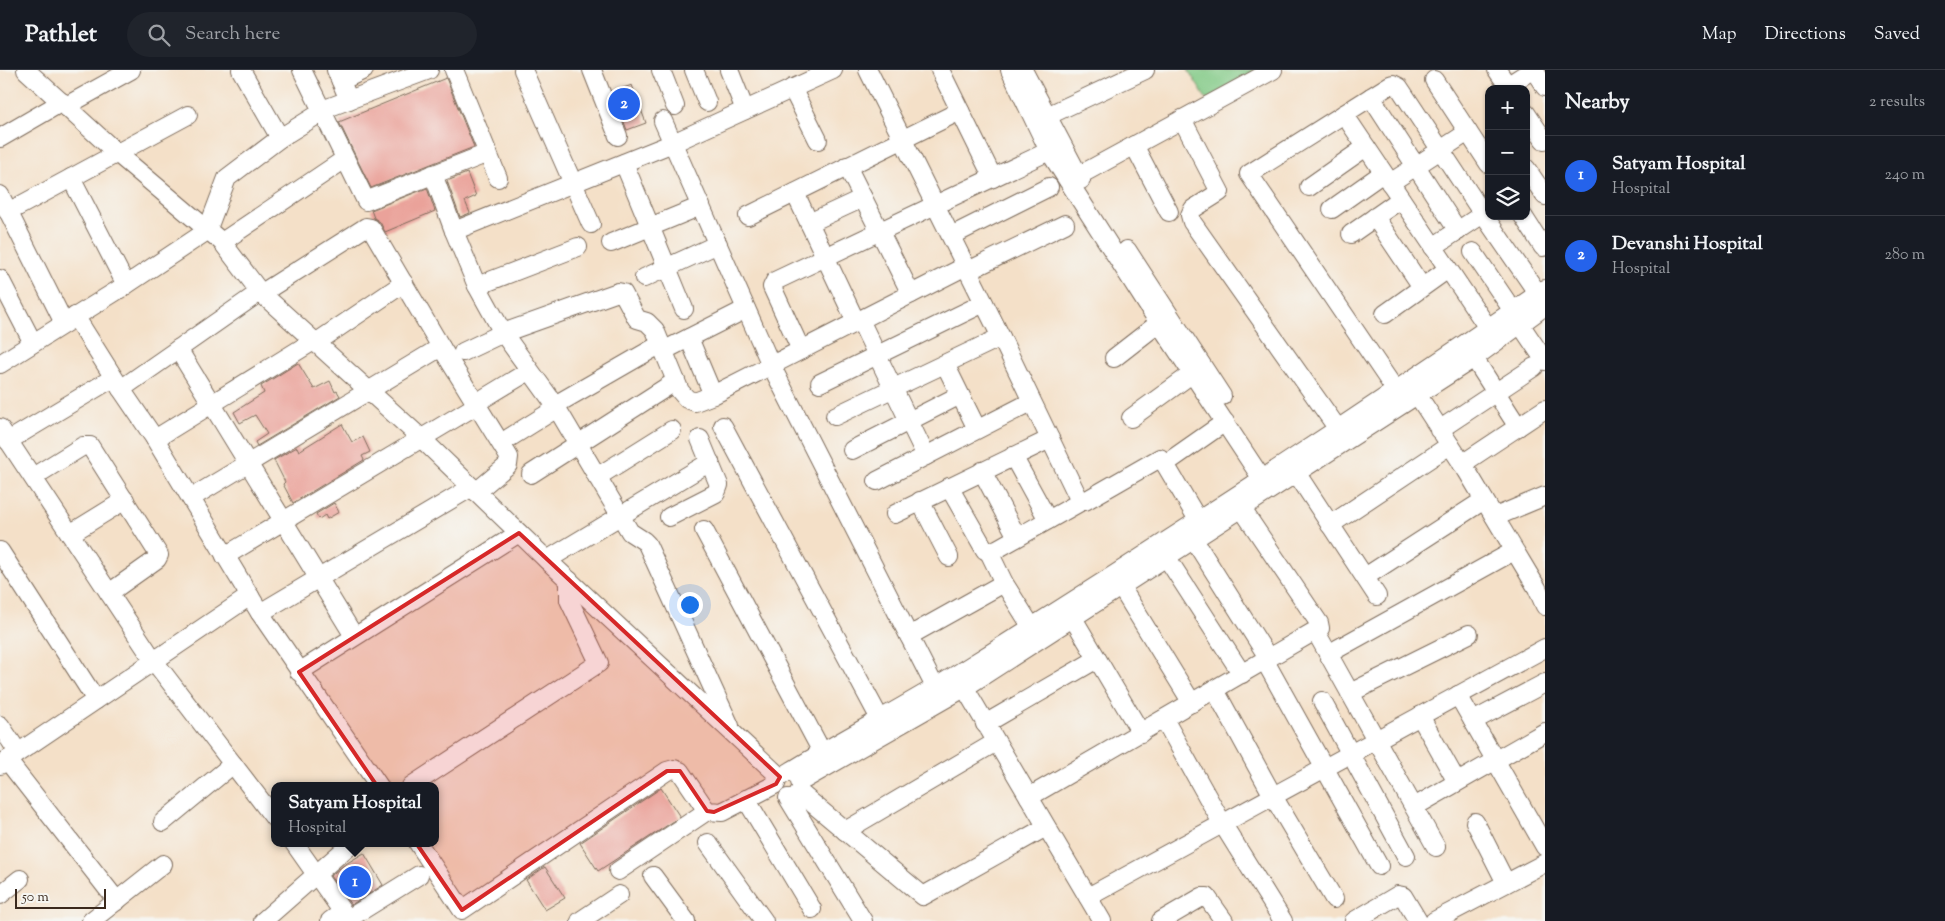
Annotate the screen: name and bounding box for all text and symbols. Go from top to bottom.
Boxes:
search box [127,12,477,57]
text: Pathlet [25,18,97,52]
icon: search [145,21,173,49]
text: Search here [185,21,280,48]
text: Map [1702,22,1737,48]
text: Directions [1765,22,1846,48]
text: Saved [1874,22,1920,48]
pin: 2 [608,85,640,123]
map controls [1485,85,1530,220]
button: + [1485,85,1530,130]
text: Nearby [1565,88,1630,118]
text: 2 results [1869,91,1925,114]
button: − [1485,130,1530,175]
text: Satyam Hospital [1612,151,1746,178]
text: 1 [1578,164,1584,187]
text: 240 m [1884,164,1925,187]
button: layers [1485,175,1530,220]
text: Hospital [1612,178,1670,201]
text: Devanshi Hospital [1612,231,1763,258]
text: 2 [1577,244,1585,267]
text: 280 m [1884,244,1925,267]
text: Hospital [1612,258,1670,281]
your location [677,592,703,618]
popup [271,782,439,847]
text: Satyam Hospital [288,790,422,817]
text: Hospital [288,817,347,840]
pin: 1 [339,863,371,901]
scale bar [15,886,106,909]
text: 50 m [22,888,49,908]

